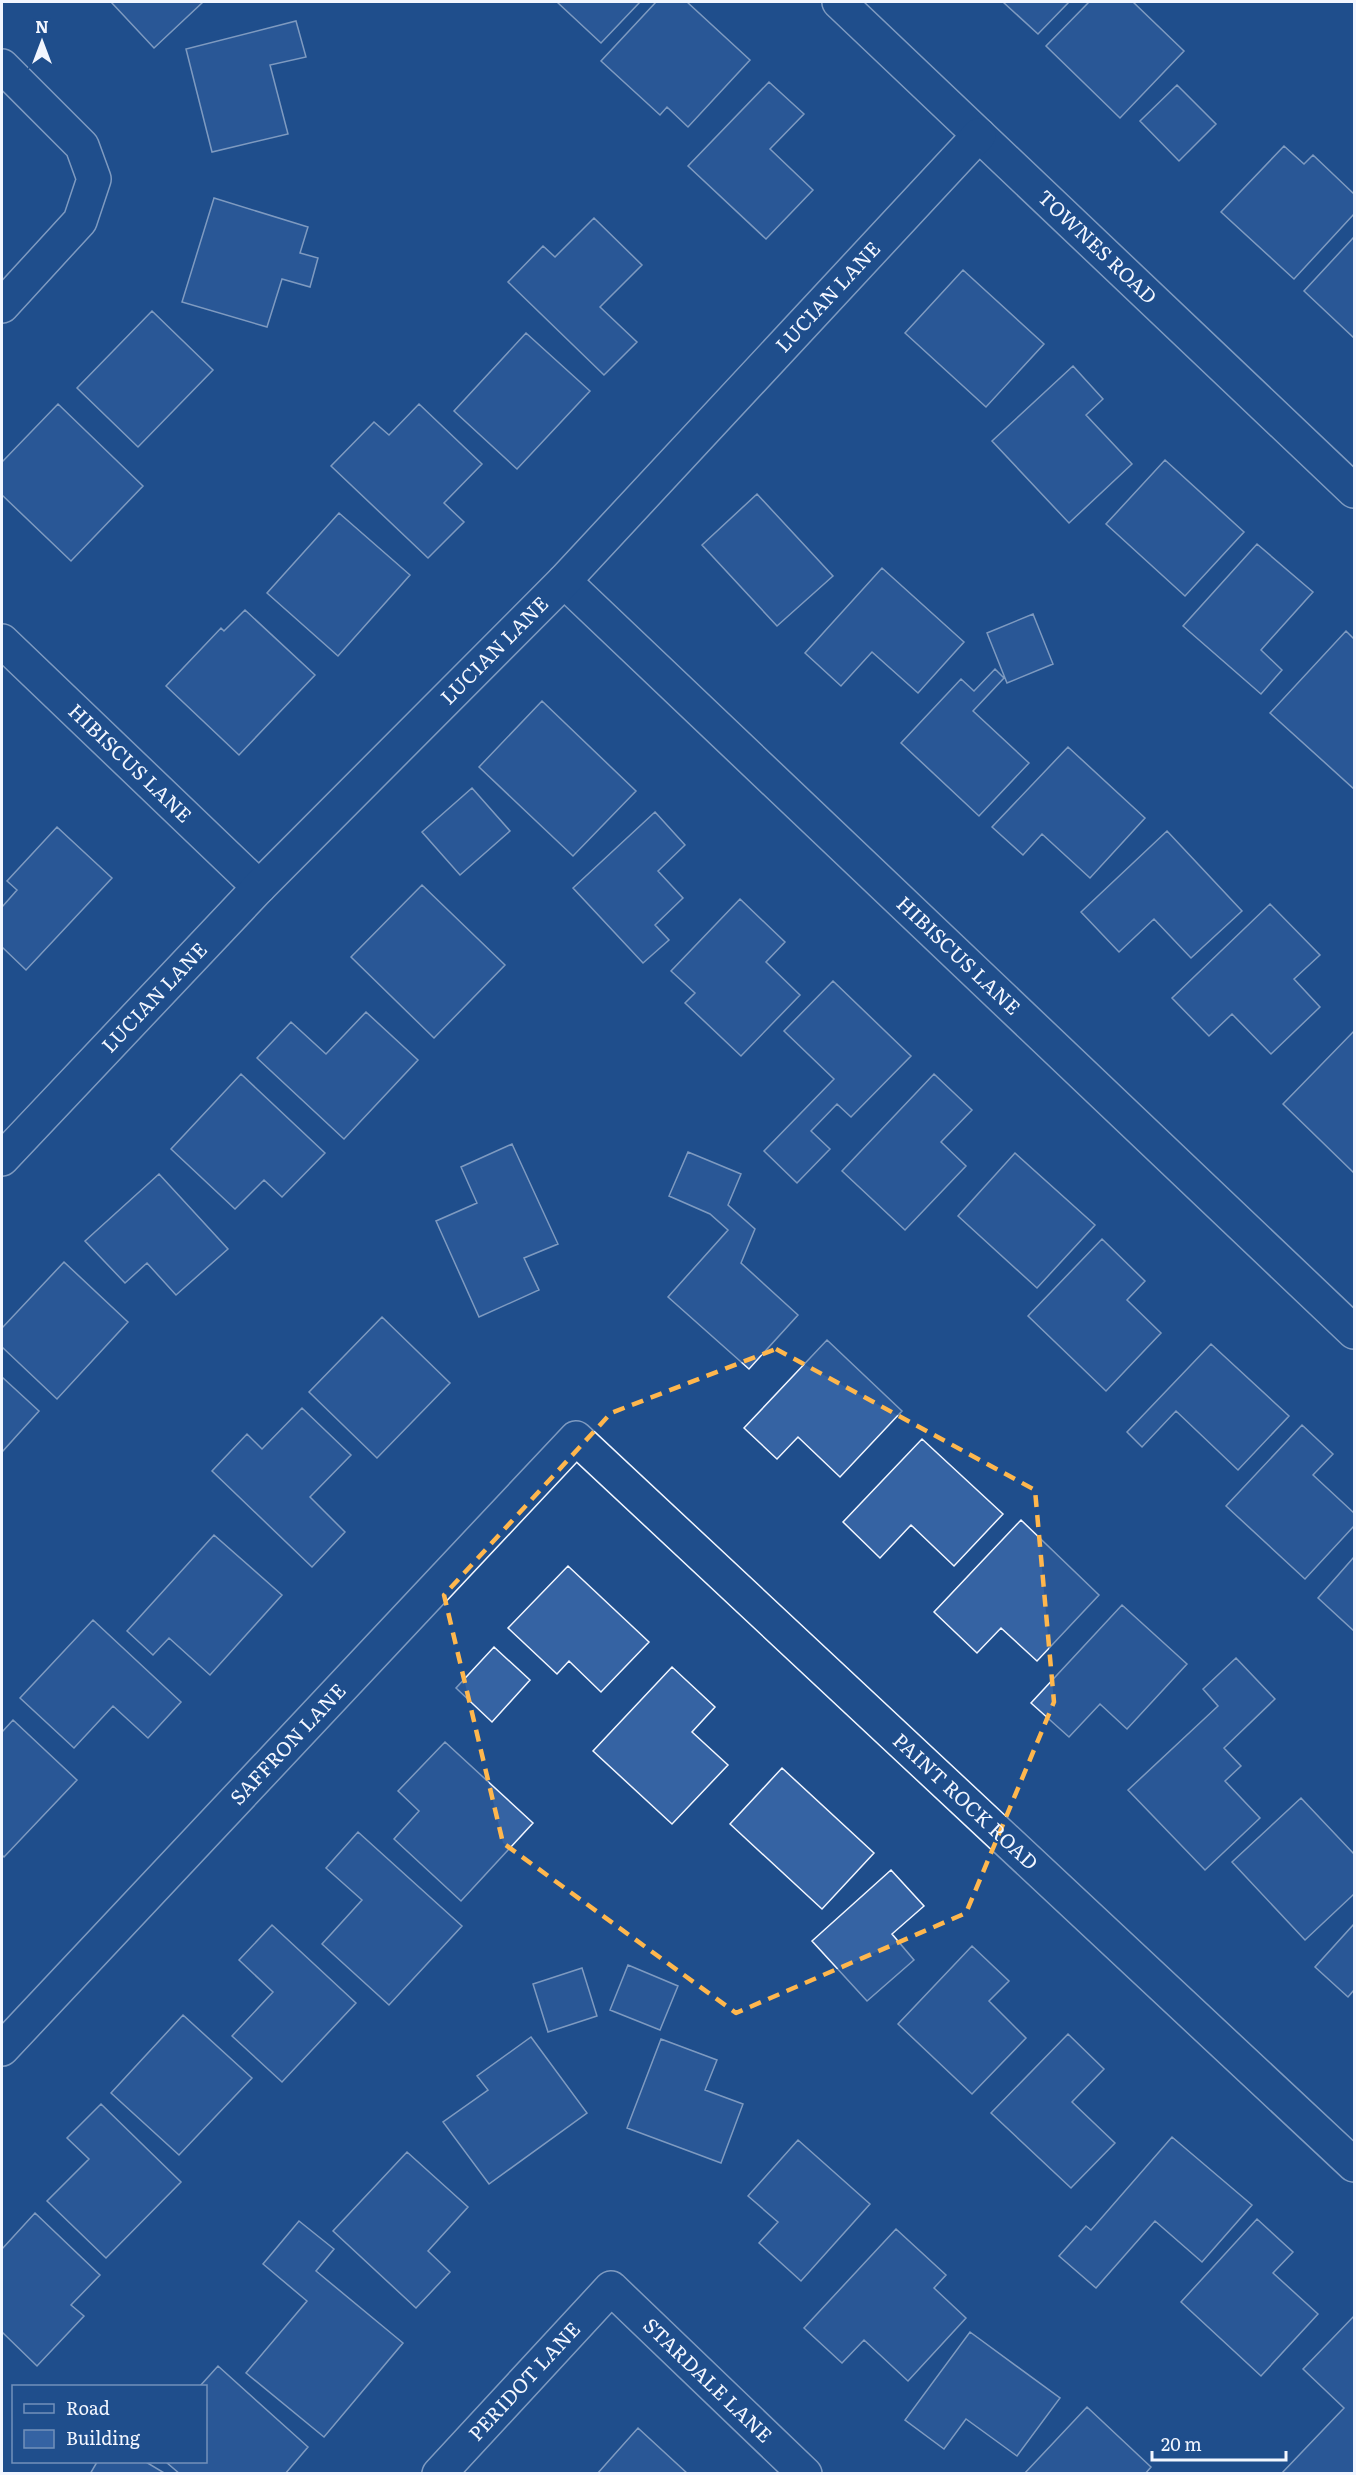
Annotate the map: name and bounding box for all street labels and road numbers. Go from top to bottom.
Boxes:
street label: TOWNES ROAD [1032,182,1165,310]
street label: LUCIAN LANE [767,233,886,358]
street label: LUCIAN LANE [432,588,554,710]
street label: HIBISCUS LANE [63,695,200,829]
street label: HIBISCUS LANE [891,888,1028,1021]
street label: LUCIAN LANE [93,934,213,1058]
street label: SAFFRON LANE [222,1675,352,1811]
street label: PAINT ROCK ROAD [887,1725,1046,1876]
street label: STARDALE LANE [638,2310,780,2448]
street label: PERIDOT LANE [460,2314,586,2447]

